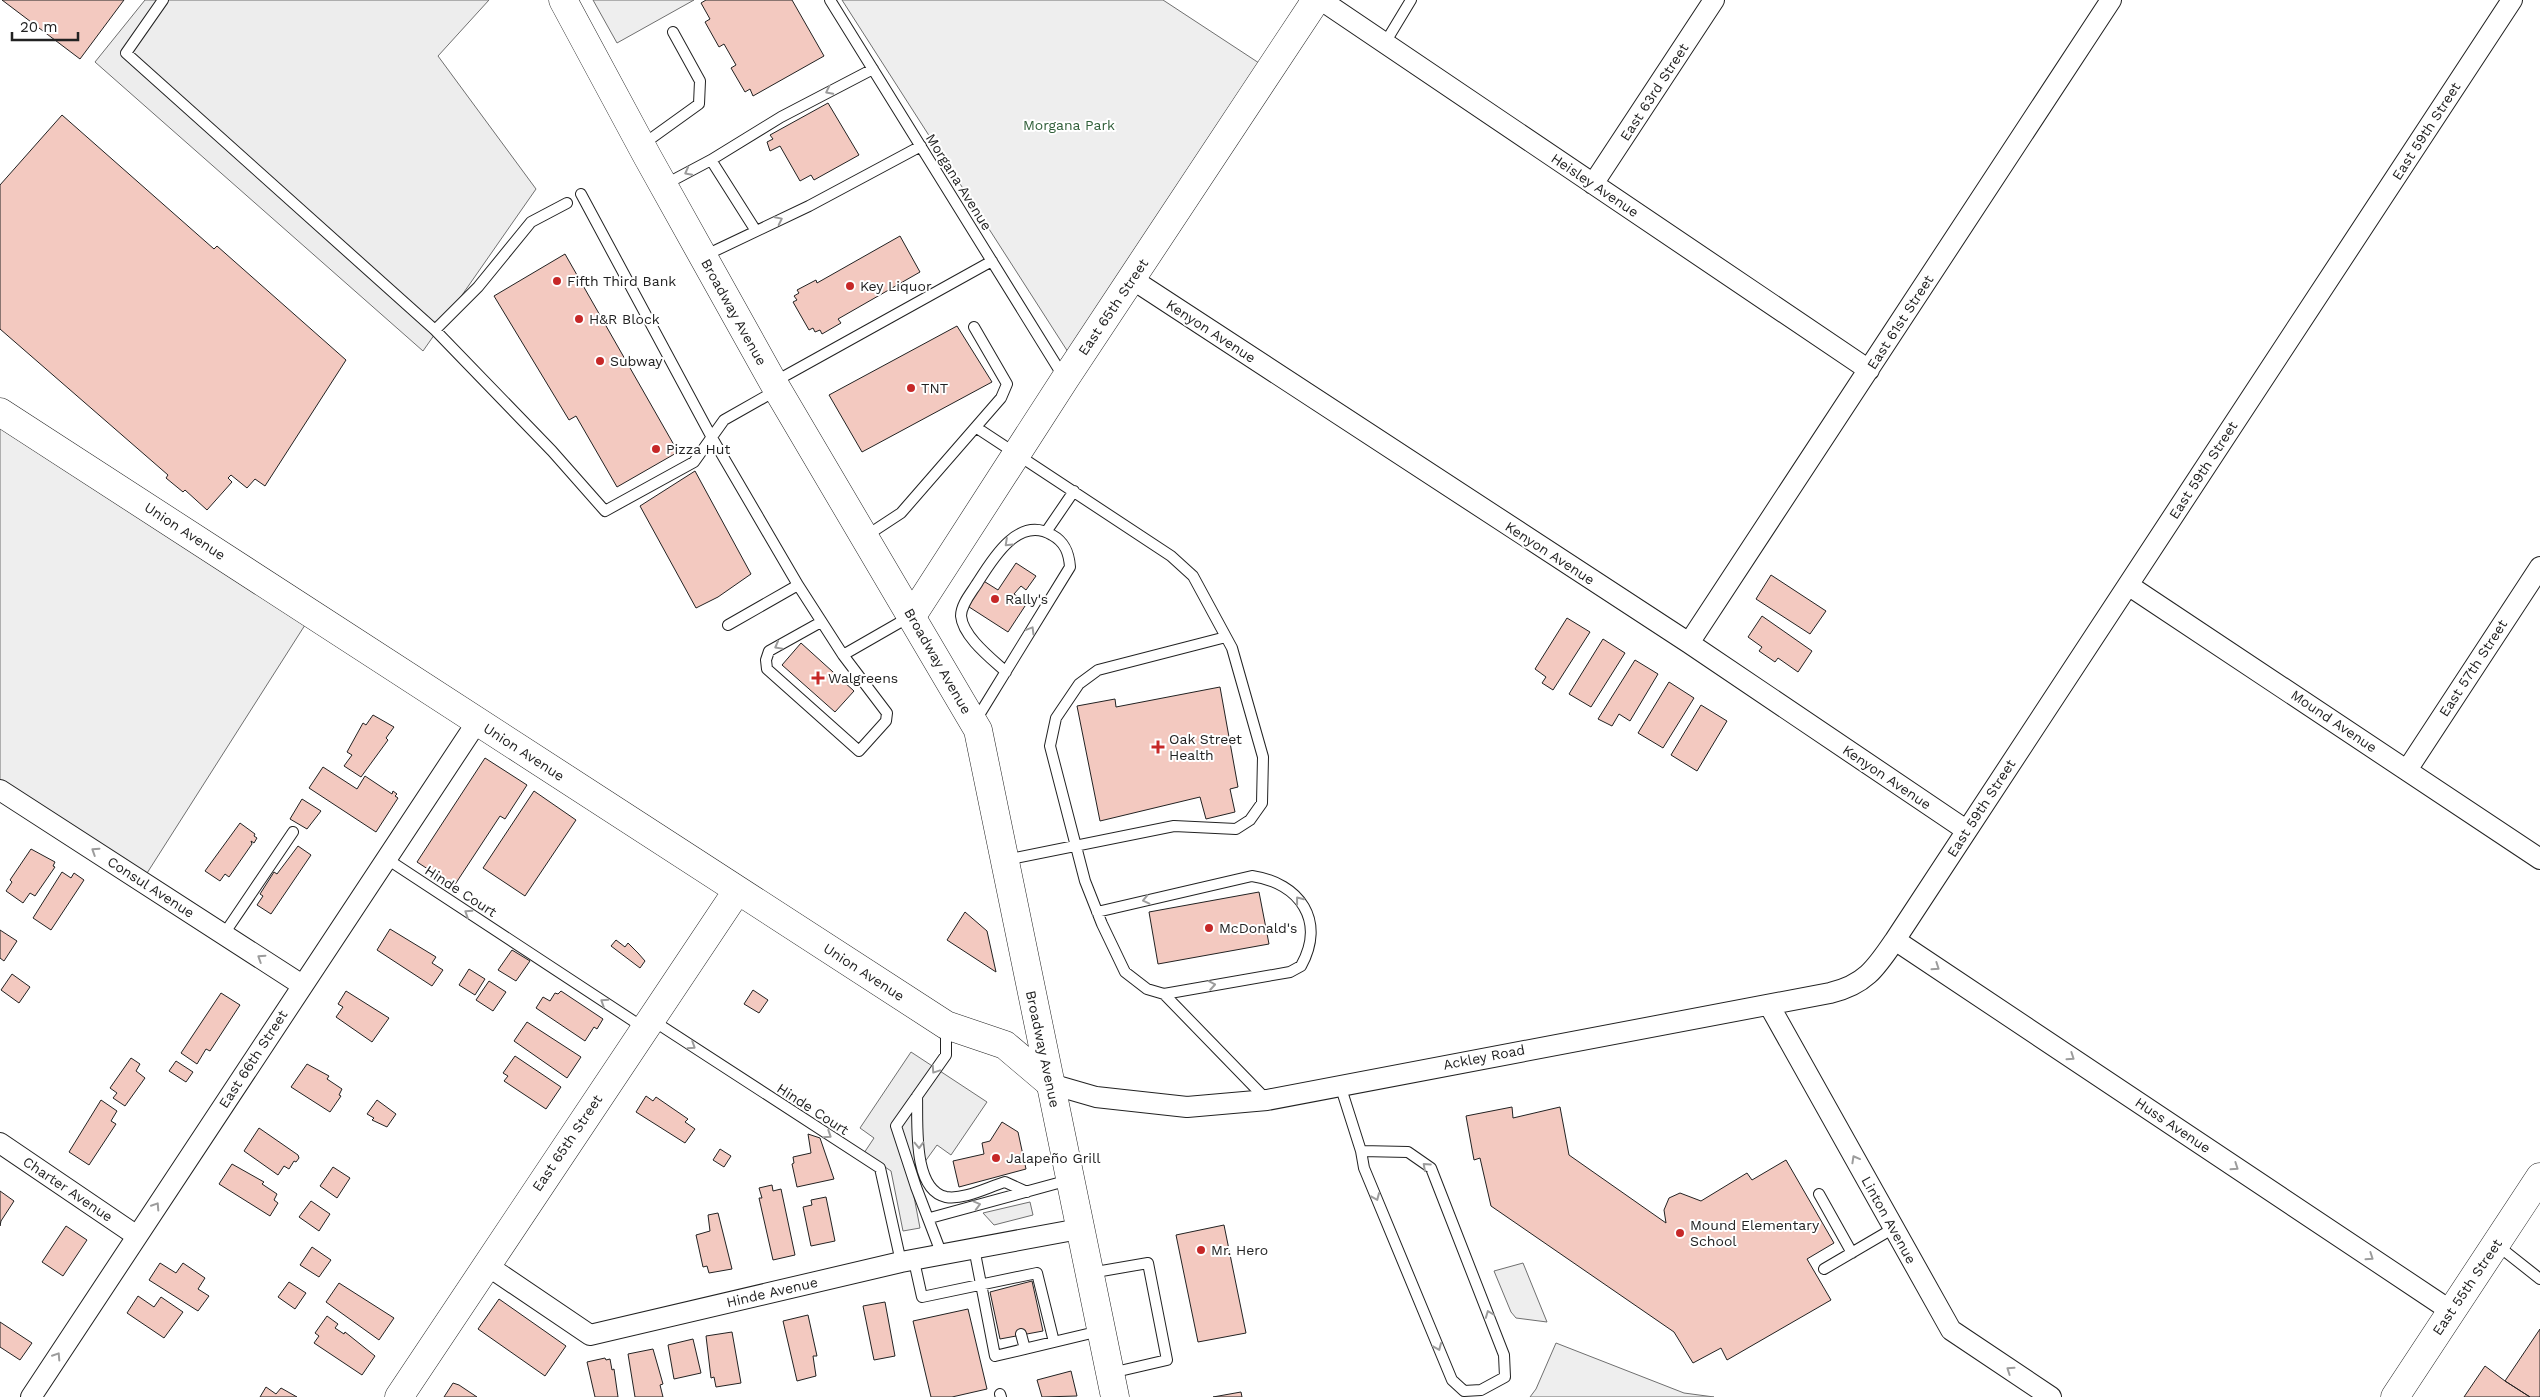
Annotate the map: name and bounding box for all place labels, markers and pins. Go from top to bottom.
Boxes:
place label: Fifth Third Bank [567,273,676,289]
marker: Fifth Third Bank [551,275,563,287]
place label: Key Liquor [860,278,932,294]
marker: Key Liquor [844,280,856,292]
place label: H&R Block [589,311,660,327]
marker: H&R Block [573,313,585,325]
place label: Subway [610,353,663,369]
marker: Subway [594,355,606,367]
place label: TNT [921,380,949,396]
marker: TNT [905,382,917,394]
place label: Pizza Hut [666,441,730,457]
marker: Pizza Hut [650,443,662,455]
place label: Rally's [1005,591,1048,607]
marker: Rally's [989,593,1001,605]
place label: Walgreens [828,670,898,686]
marker: Walgreens [812,672,824,684]
place label: Oak Street Health [1169,731,1242,763]
marker: Oak Street Health [1151,740,1165,754]
place label: McDonald's [1219,920,1297,936]
marker: McDonald's [1203,922,1215,934]
place label: Jalapeño Grill [1006,1150,1101,1166]
marker: Jalapeño Grill [990,1152,1002,1164]
place label: Mound Elementary School [1690,1217,1820,1249]
marker: Mound Elementary School [1674,1227,1686,1239]
place label: Mr. Hero [1211,1242,1268,1258]
marker: Mr. Hero [1195,1244,1207,1256]

